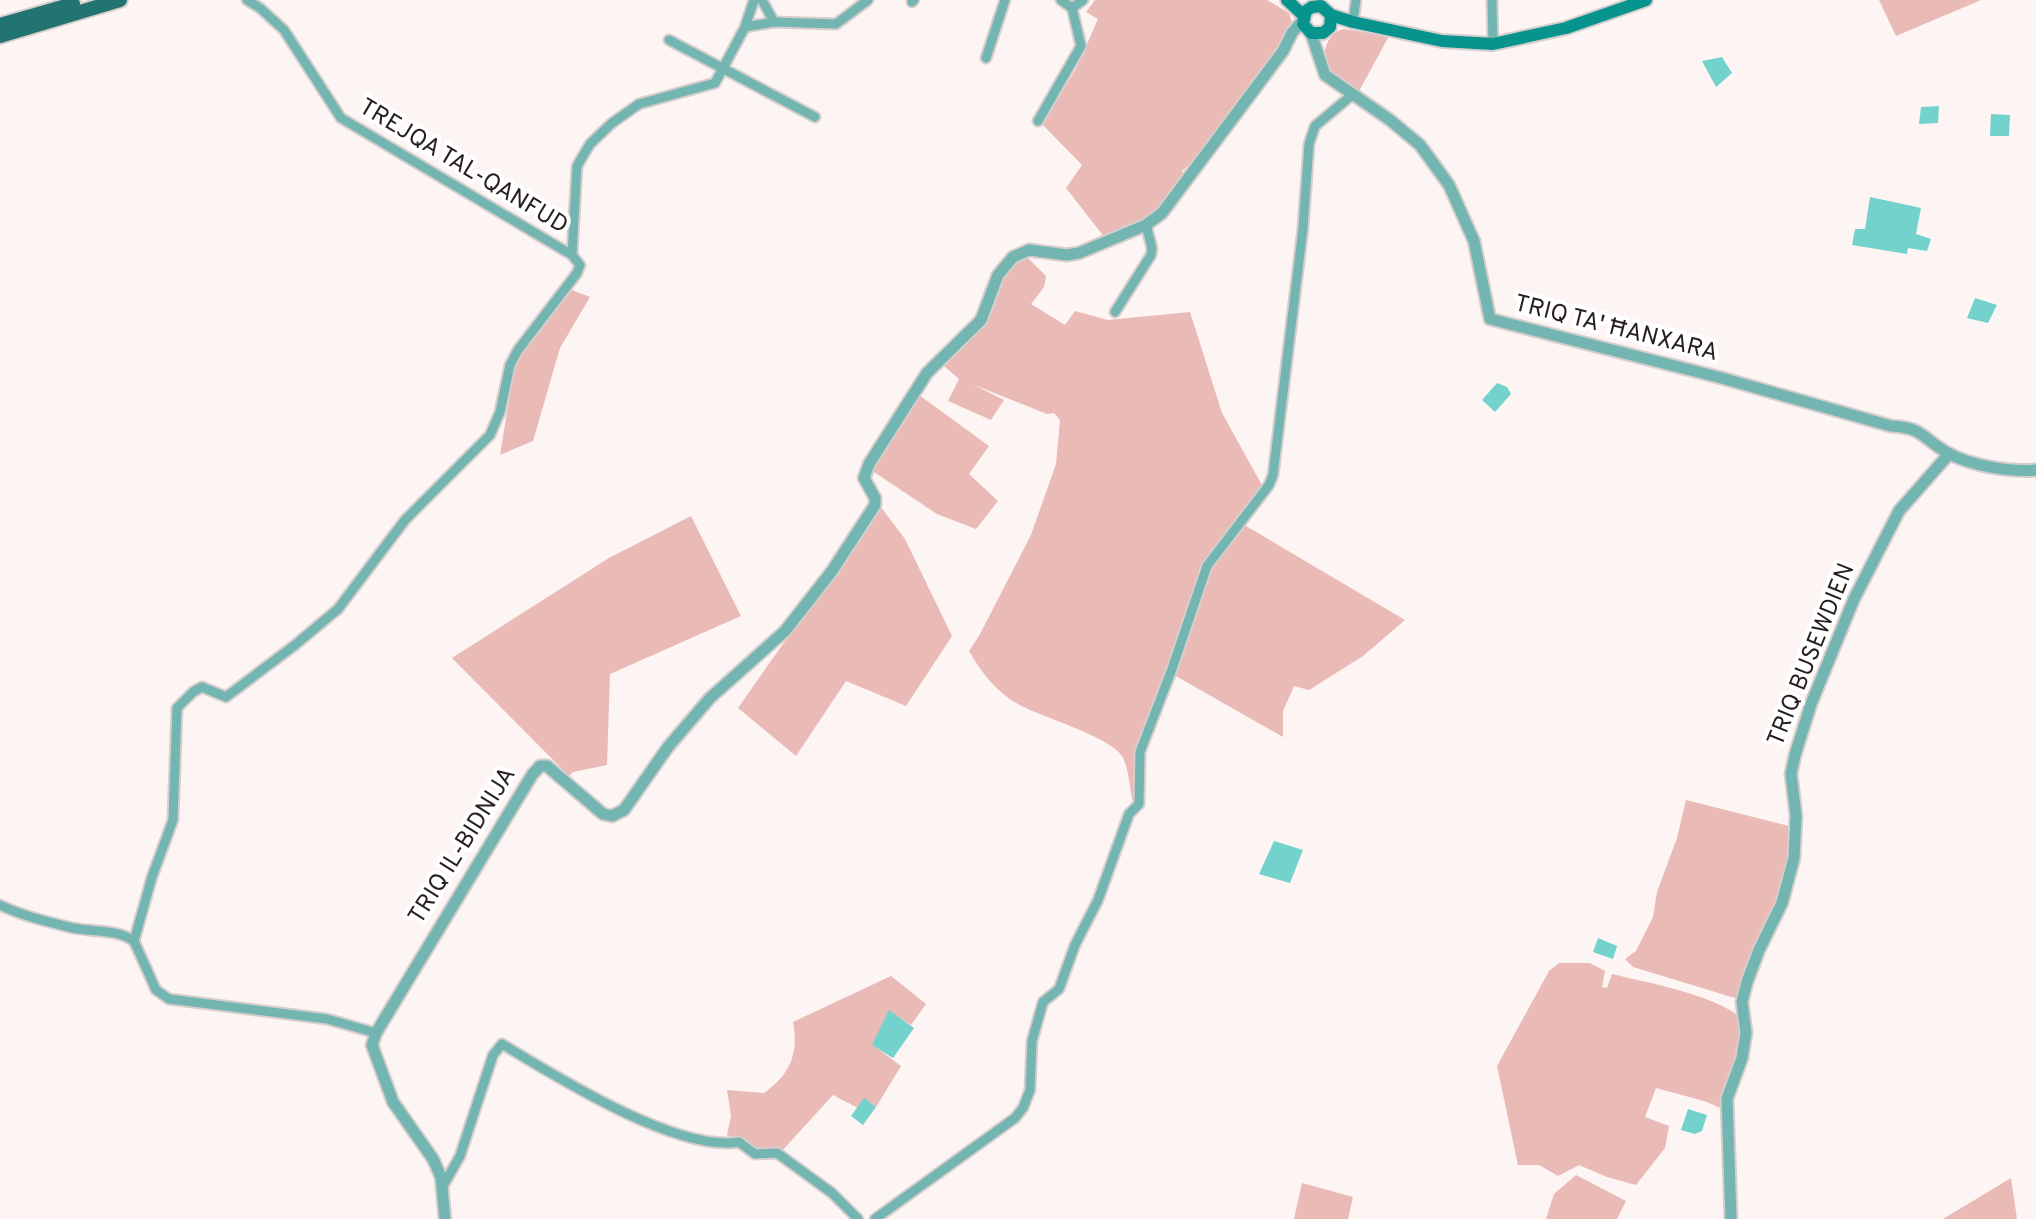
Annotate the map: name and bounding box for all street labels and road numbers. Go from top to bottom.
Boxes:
street label: TREJQA TAL-QANFUD [353,93,573,241]
street label: TRIQ TA' ĦANXARA [1511,289,1721,369]
street label: TRIQ BUSEWDIEN [1762,559,1862,751]
street label: TRIQ IL-BIDNIJA [403,762,523,930]

